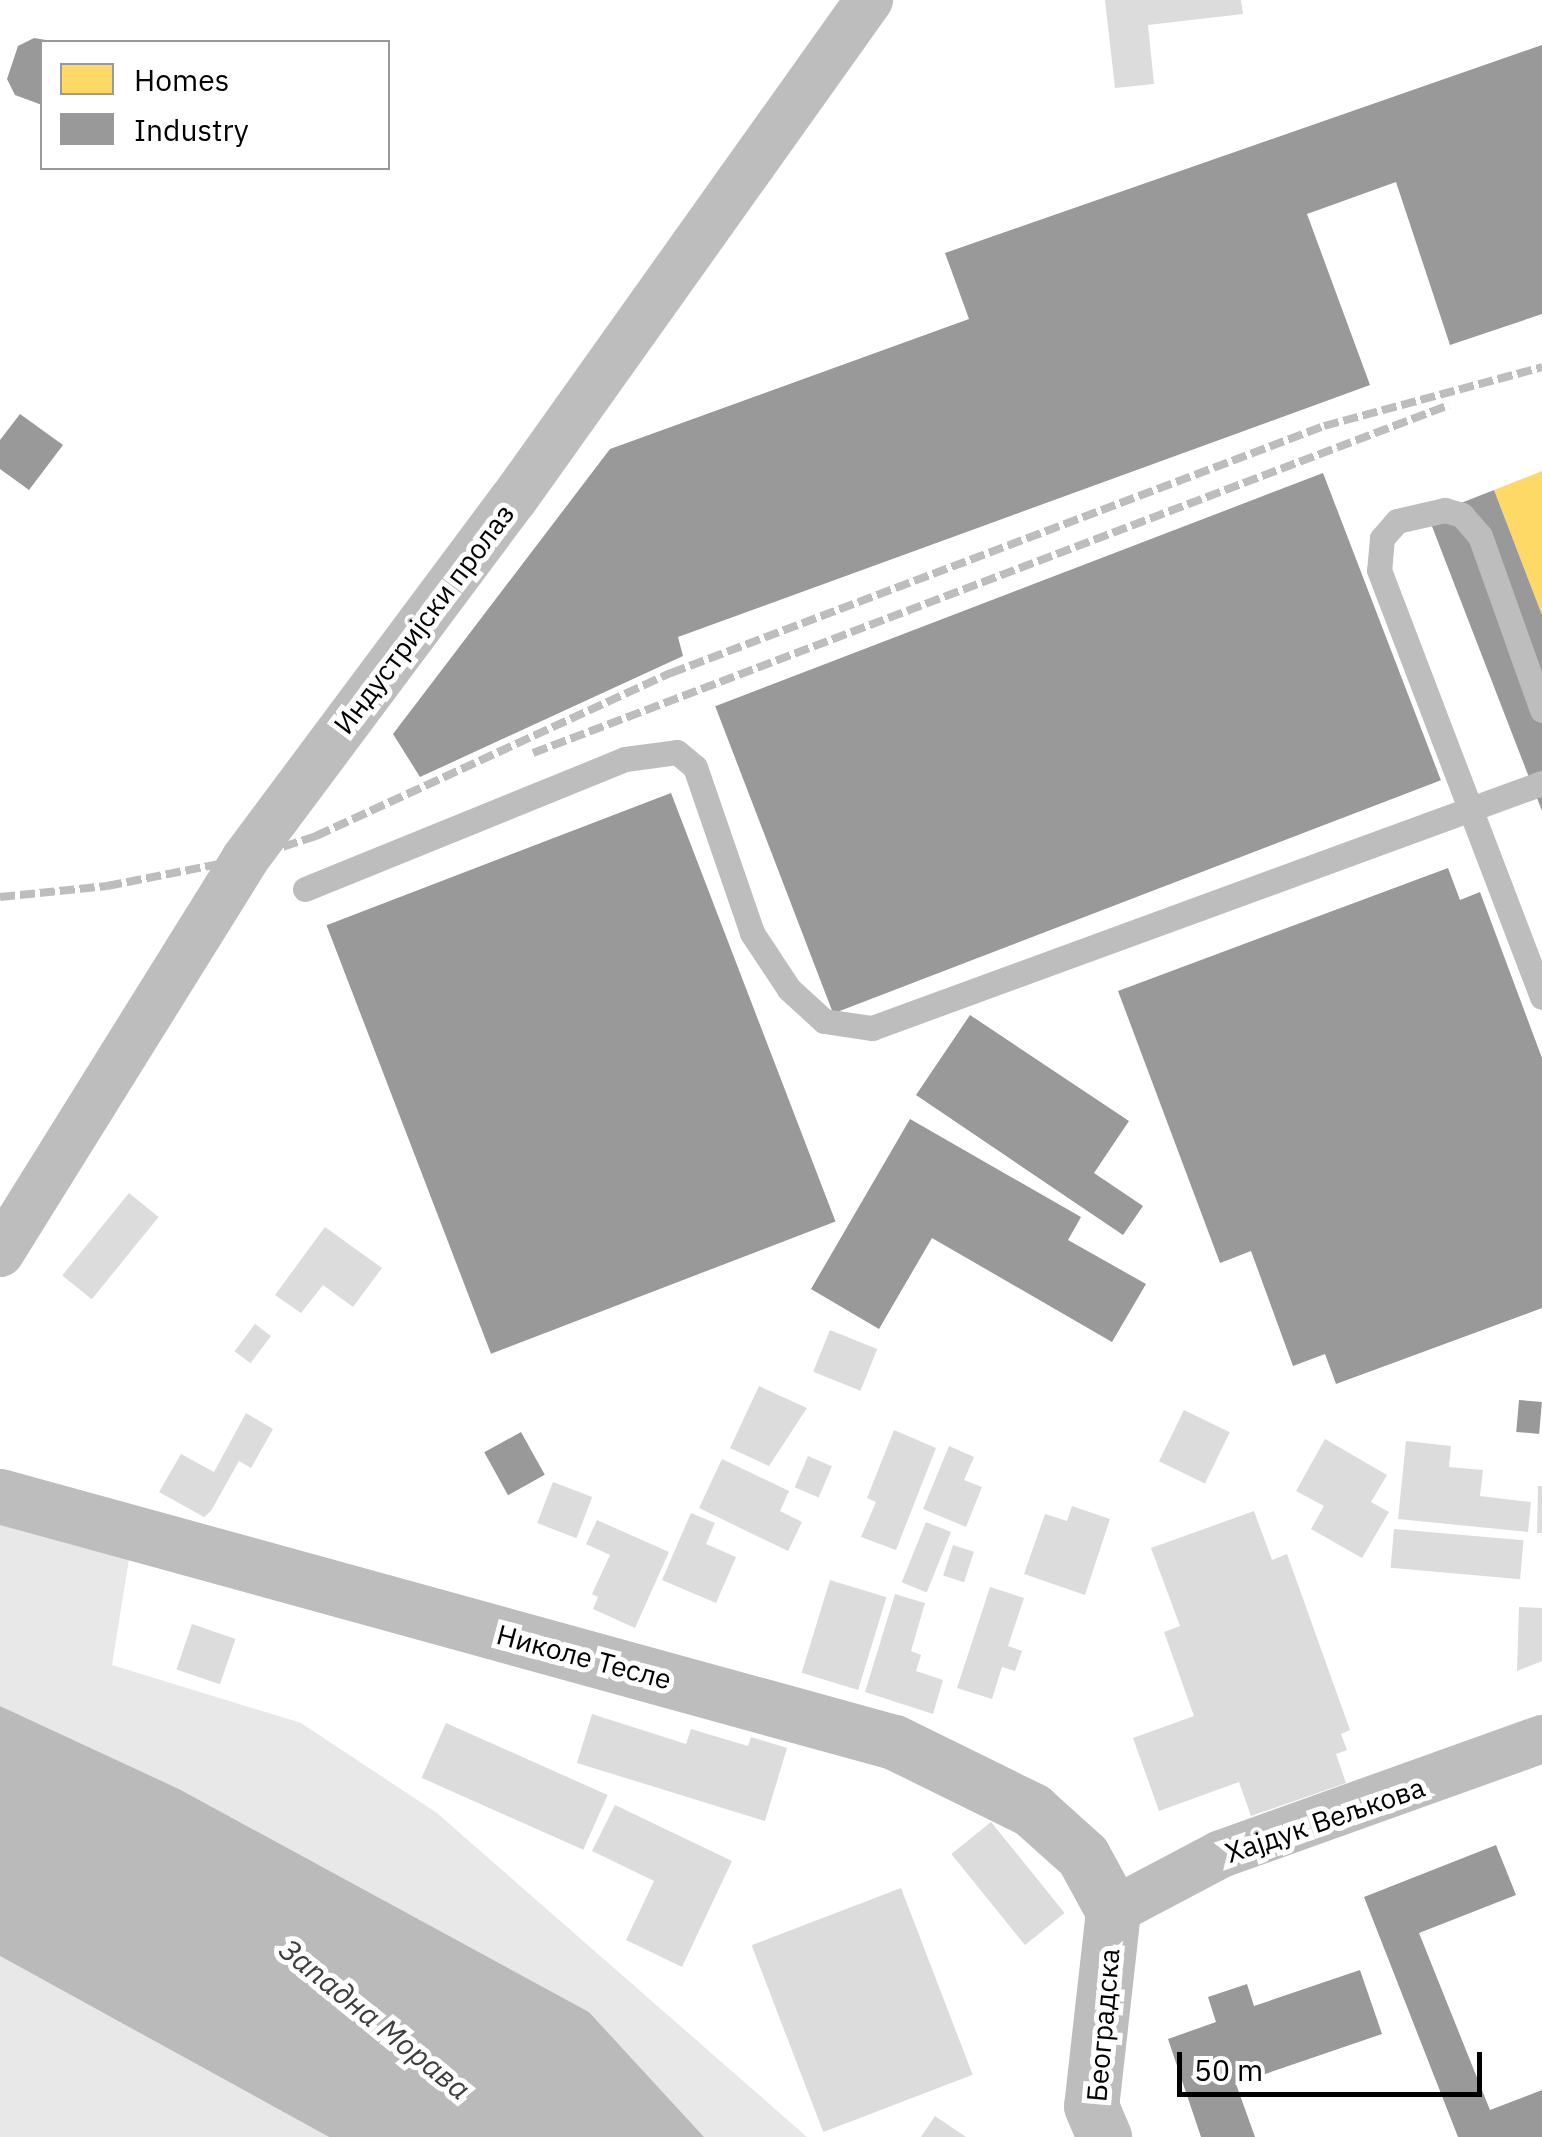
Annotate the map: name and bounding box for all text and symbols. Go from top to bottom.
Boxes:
legend [40,40,390,170]
text: Homes [134,60,229,99]
text: Industry [134,110,249,149]
street label: Индустријски пролаз [327,498,521,740]
street label: Николе Тесле [493,1618,675,1696]
street label: Хајдук Вељкова [1221,1770,1429,1870]
water label: Западна Морава [272,1931,478,2107]
street label: Београдска [1080,1947,1126,2103]
scale bar [1182,2032,1487,2094]
text: 50 m [1194,2050,1263,2089]

